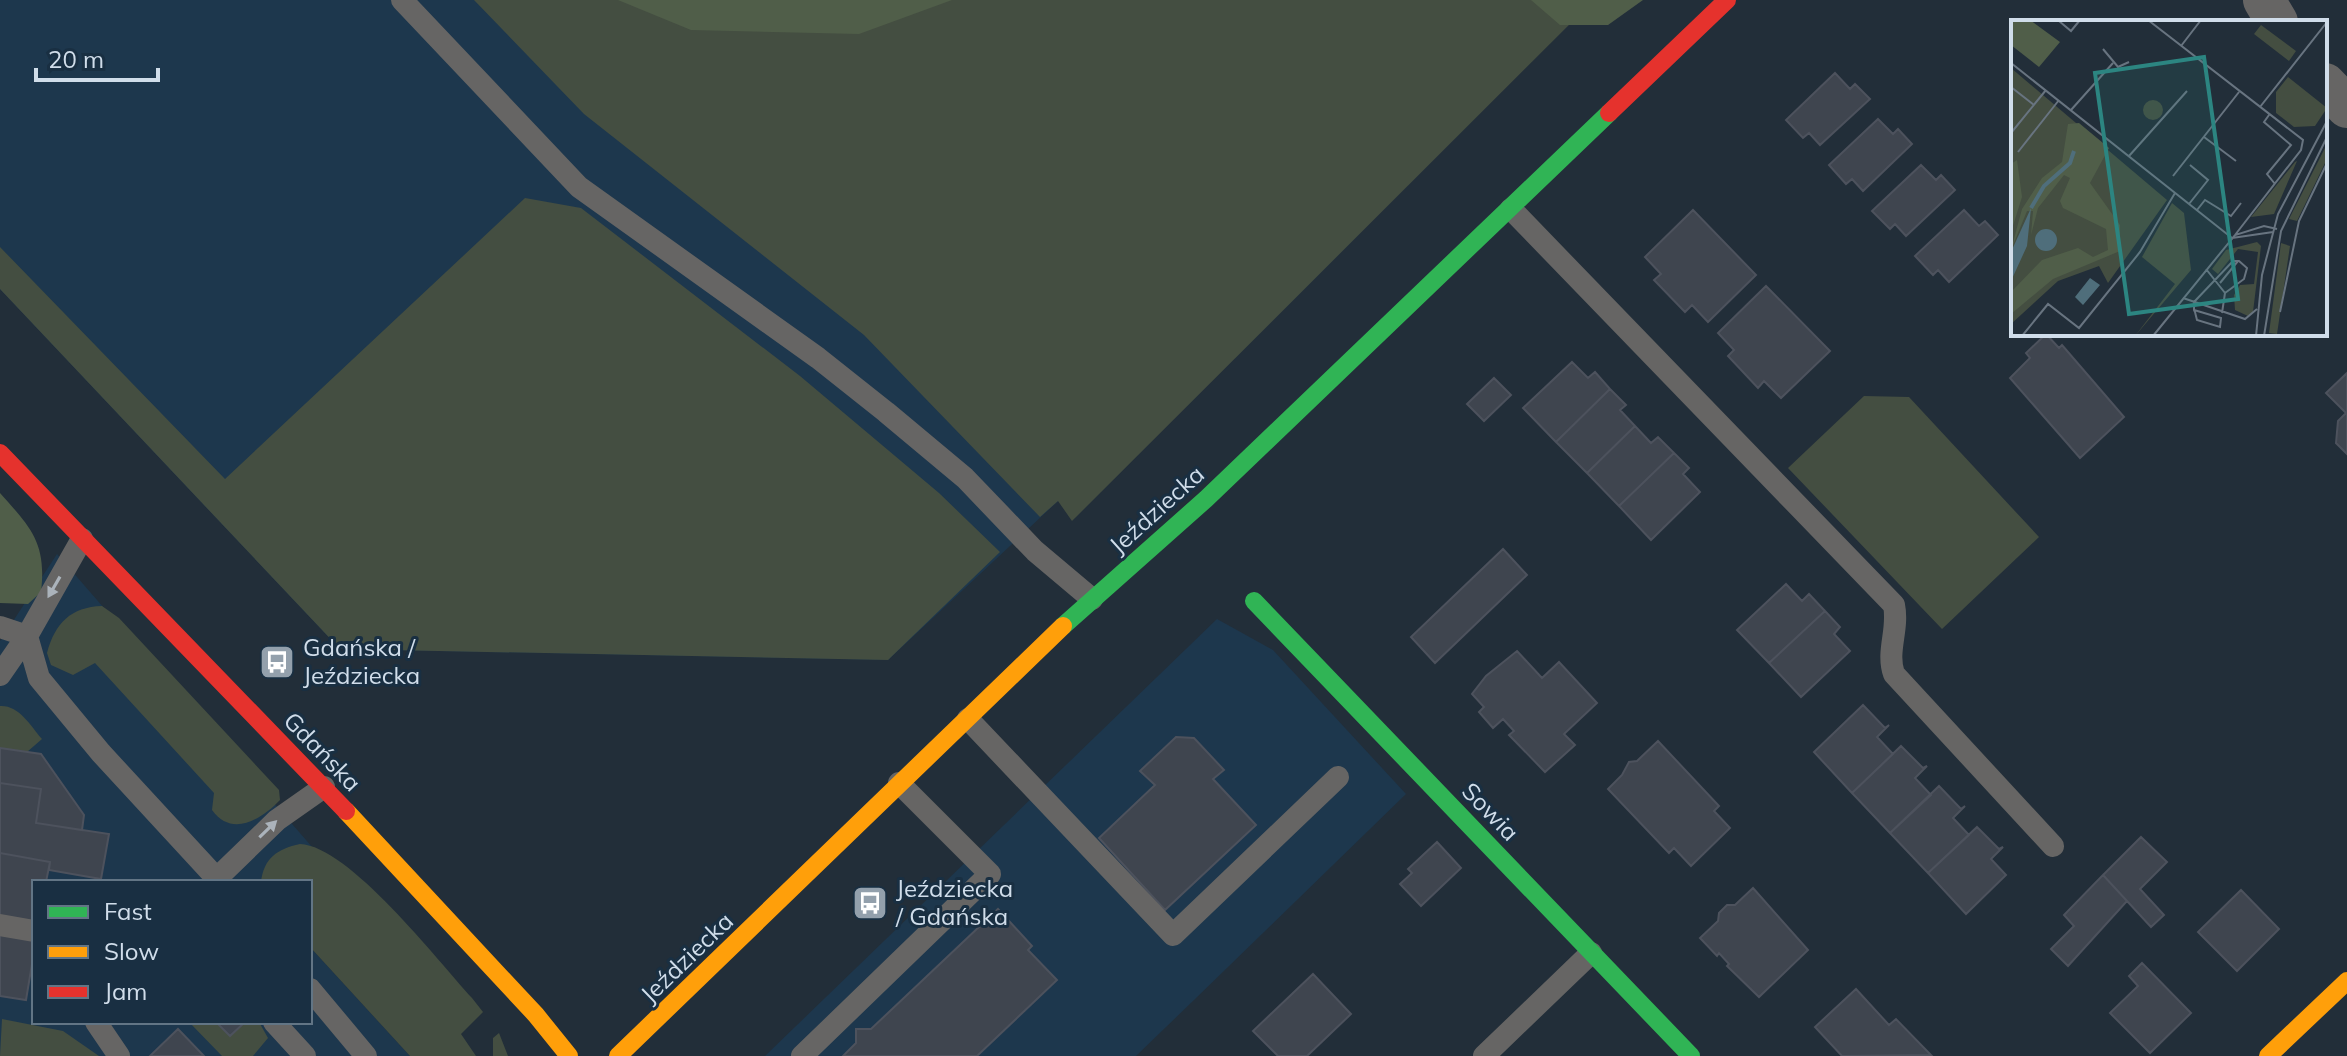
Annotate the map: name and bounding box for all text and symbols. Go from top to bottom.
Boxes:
inset map [2011,20,2327,336]
scale bar [36,32,158,82]
text: 20 m [48,44,104,74]
street label: Jeździecka [1103,459,1210,560]
one-way arrow [48,576,62,598]
place label: Gdańska / Jeździecka [303,632,420,690]
bus stop icon: Gdańska / Jeździecka [258,643,296,681]
street label: Gdańska [278,705,368,797]
street label: Sowia [1456,776,1526,847]
one-way arrow [258,821,277,839]
place label: Jeździecka / Gdańska [895,873,1013,931]
legend [32,880,312,1024]
bus stop icon: Jeździecka / Gdańska [851,884,889,922]
text: Fast [104,896,152,926]
street label: Jeździecka [634,906,739,1009]
text: Slow [104,936,159,966]
text: Jam [104,976,147,1006]

